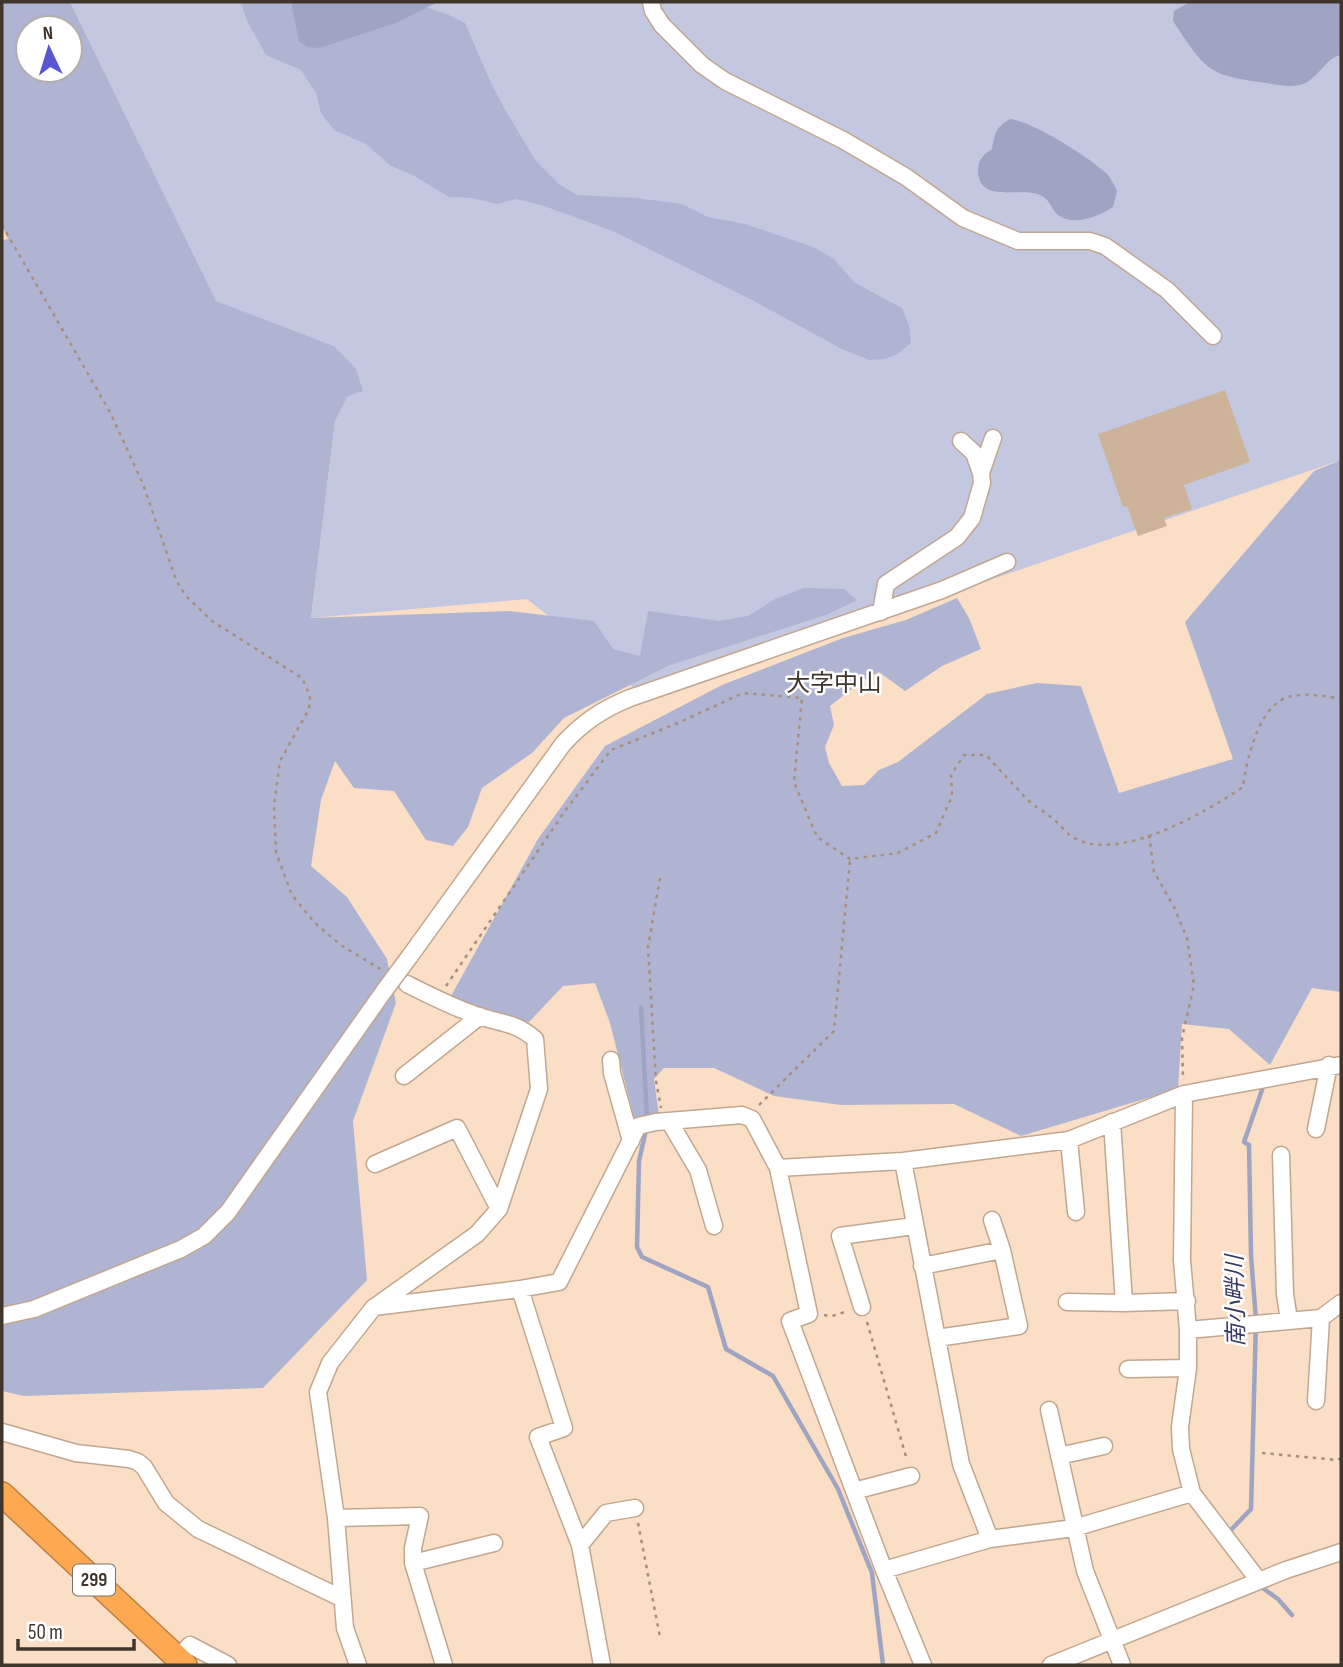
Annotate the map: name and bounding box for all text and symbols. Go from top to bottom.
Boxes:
north arrow [14,14,84,84]
text: N [42,22,54,45]
district label: 大字中山 [786,669,882,698]
water label: 南小畔川 [1221,1252,1251,1347]
road number: 299 [73,1564,115,1596]
scale bar [18,1608,133,1652]
text: 50 m [28,1620,63,1645]

